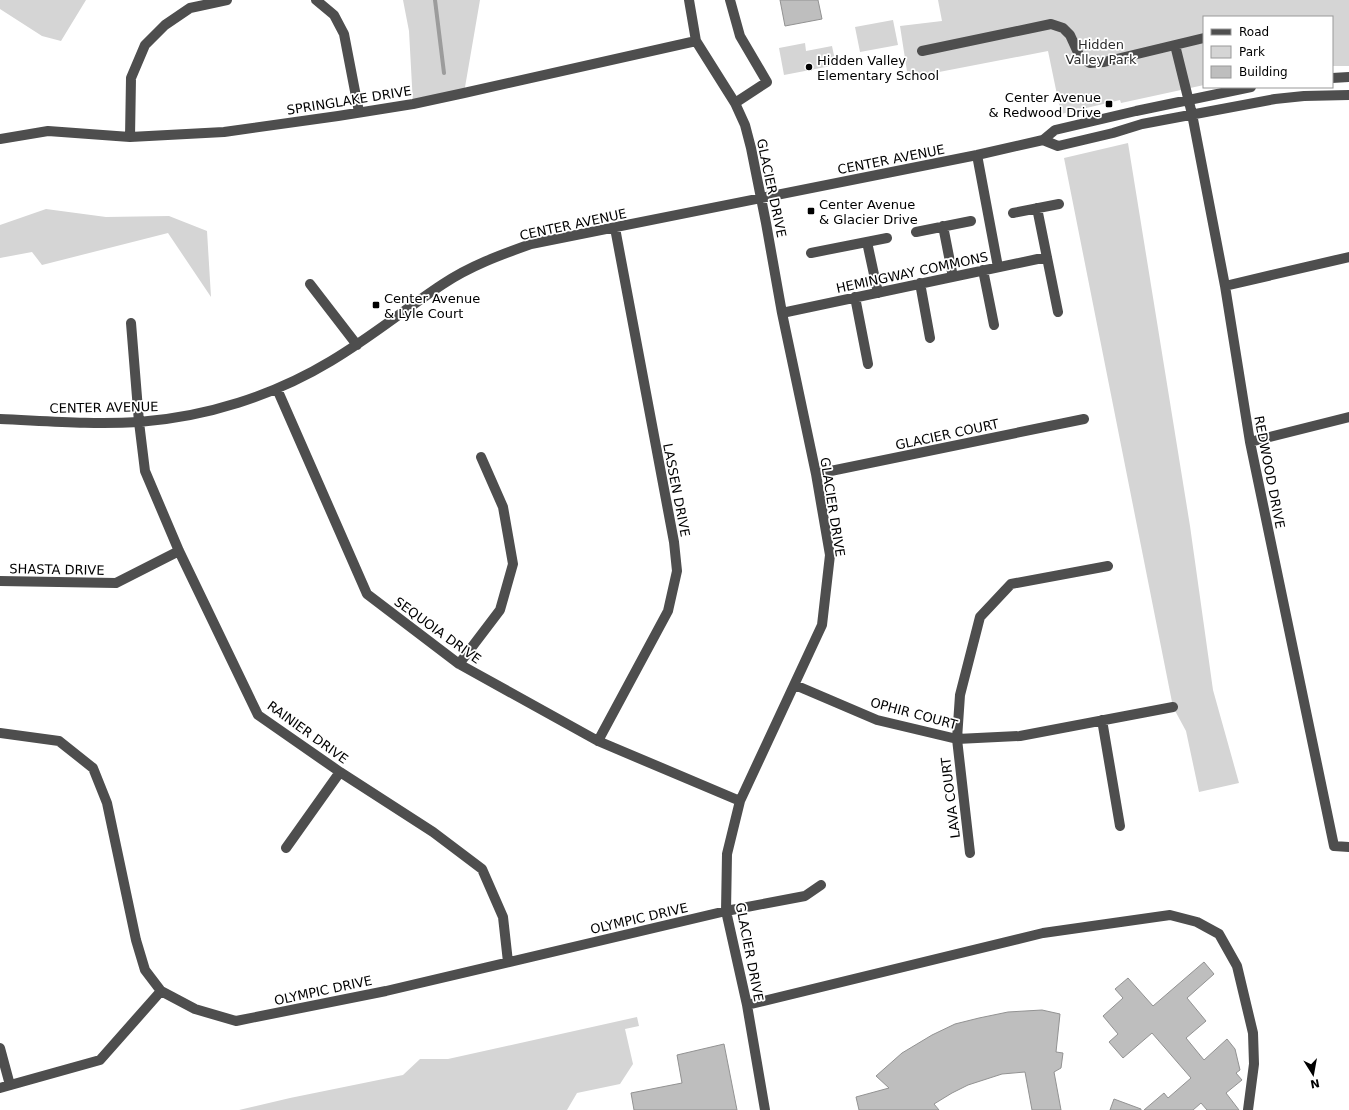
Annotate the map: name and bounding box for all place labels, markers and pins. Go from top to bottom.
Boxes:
place label: Hidden Valley Elementary School [817,53,939,83]
marker: Hidden Valley Elementary School [804,62,814,72]
place label: Center Avenue & Redwood Drive [988,90,1101,120]
marker: Center Avenue & Redwood Drive [1104,99,1114,109]
place label: Center Avenue & Glacier Drive [819,197,918,227]
marker: Center Avenue & Glacier Drive [806,206,816,216]
place label: Center Avenue & Lyle Court [384,291,480,321]
marker: Center Avenue & Lyle Court [371,300,381,310]

